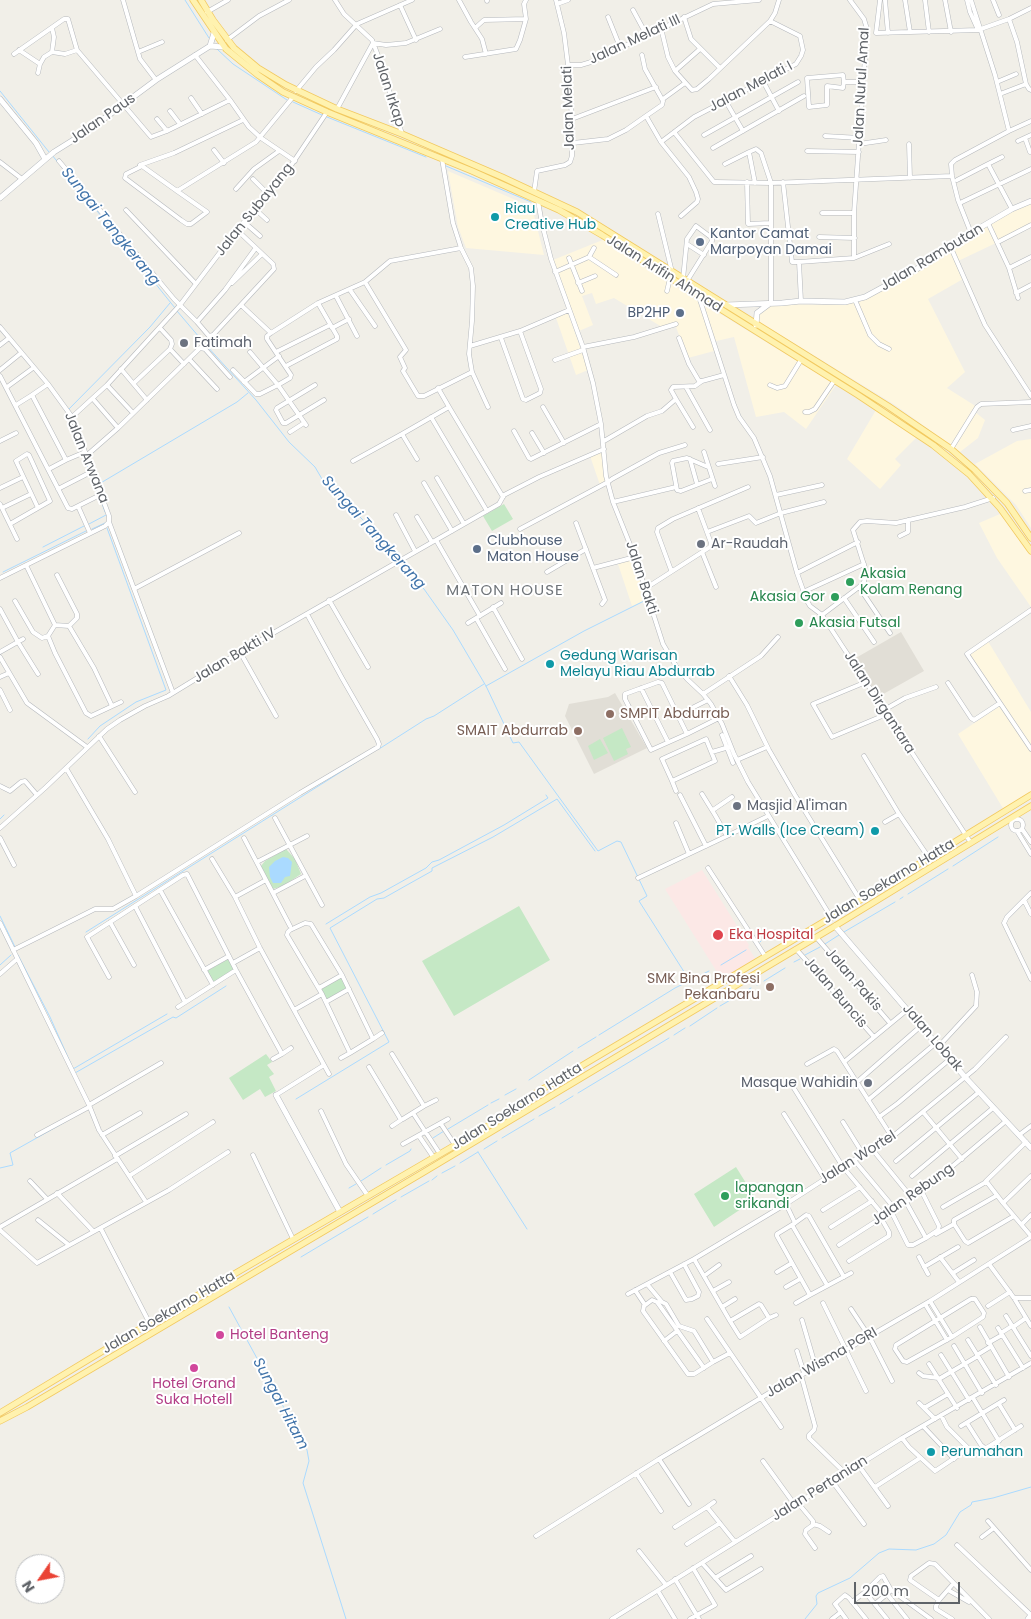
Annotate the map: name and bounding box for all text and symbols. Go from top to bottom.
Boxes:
street label: Jalan Melati III [587,12,683,68]
street label: Jalan Nurul Amal [850,27,874,147]
street label: Jalan Irkap [368,51,408,129]
street label: Jalan Melati I [707,58,795,116]
street label: Jalan Melati [559,65,579,151]
street label: Jalan Paus [67,90,139,148]
street label: Jalan Subayang [212,160,298,260]
water label: Sungai Tangkerang [57,164,163,290]
place label: Riau Creative Hub [505,201,596,233]
marker: Riau Creative Hub [489,211,501,223]
street label: Jalan Rambutan [878,221,986,295]
place label: Kantor Camat Marpoyan Damai [710,226,832,258]
street label: Jalan Arifin Ahmad [603,232,725,316]
marker: Kantor Camat Marpoyan Damai [694,236,706,248]
place label: BP2HP [627,305,670,321]
marker: BP2HP [674,307,686,319]
place label: Fatimah [194,335,252,351]
marker: Fatimah [178,337,190,349]
street label: Jalan Arwana [60,410,112,506]
water label: Sungai Tangkerang [317,472,429,594]
place label: Clubhouse Maton House [487,533,579,566]
place label: Ar-Raudah [711,536,788,552]
marker: Ar-Raudah [695,538,707,550]
street label: Jalan Bakti [621,539,661,617]
marker: Clubhouse Maton House [471,543,483,555]
place label: Akasia Kolam Renang [860,566,962,598]
marker: Akasia Kolam Renang [844,576,856,588]
district label: MATON HOUSE [445,582,565,600]
place label: Akasia Gor [750,589,825,605]
marker: Akasia Gor [829,591,841,603]
place label: Akasia Futsal [809,615,900,631]
marker: Akasia Futsal [793,617,805,629]
street label: Jalan Bakti IV [191,625,279,687]
place label: Gedung Warisan Melayu Riau Abdurrab [560,648,715,680]
street label: Jalan Dirgantara [840,649,918,757]
marker: Gedung Warisan Melayu Riau Abdurrab [544,658,556,670]
place label: SMPIT Abdurrab [620,706,730,722]
marker: SMPIT Abdurrab [604,708,616,720]
place label: SMAIT Abdurrab [457,723,568,739]
marker: SMAIT Abdurrab [572,725,584,737]
place label: Masjid Al'iman [747,798,847,814]
marker: Masjid Al'iman [731,800,743,812]
place label: PT. Walls (Ice Cream) [716,823,865,839]
marker: PT. Walls (Ice Cream) [869,825,881,837]
street label: Jalan Soekarno Hatta [820,836,958,928]
place label: Eka Hospital [729,927,813,943]
marker: Eka Hospital [711,928,725,942]
street label: Jalan Pakis [821,945,885,1015]
street label: Jalan Buncis [800,954,870,1032]
place label: SMK Bina Profesi Pekanbaru [647,971,760,1004]
marker: SMK Bina Profesi Pekanbaru [764,981,776,993]
street label: Jalan Lobak [898,1001,966,1075]
street label: Jalan Soekarno Hatta [449,1060,585,1154]
place label: Masque Wahidin [741,1075,858,1091]
marker: Masque Wahidin [862,1077,874,1089]
street label: Jalan Wortel [816,1128,900,1188]
street label: Jalan Rebung [869,1160,957,1230]
place label: lapangan srikandi [735,1180,804,1212]
marker: lapangan srikandi [719,1190,731,1202]
street label: Jalan Soekarno Hatta [100,1268,238,1358]
street label: Jalan Wisma PGRI [763,1324,881,1402]
place label: Hotel Banteng [230,1327,329,1343]
marker: Hotel Banteng [214,1329,226,1341]
water label: Sungai Hitam [248,1355,312,1453]
marker: Hotel Grand Suka Hotell [188,1362,200,1374]
place label: Hotel Grand Suka Hotell [152,1376,236,1408]
place label: Perumahan [941,1444,1023,1460]
marker: Perumahan [925,1446,937,1458]
street label: Jalan Pertanian [769,1453,871,1525]
north arrow [15,1554,65,1604]
scale bar [856,1572,962,1604]
text: N [17,1577,40,1596]
text: 200 m [862,1580,909,1601]

